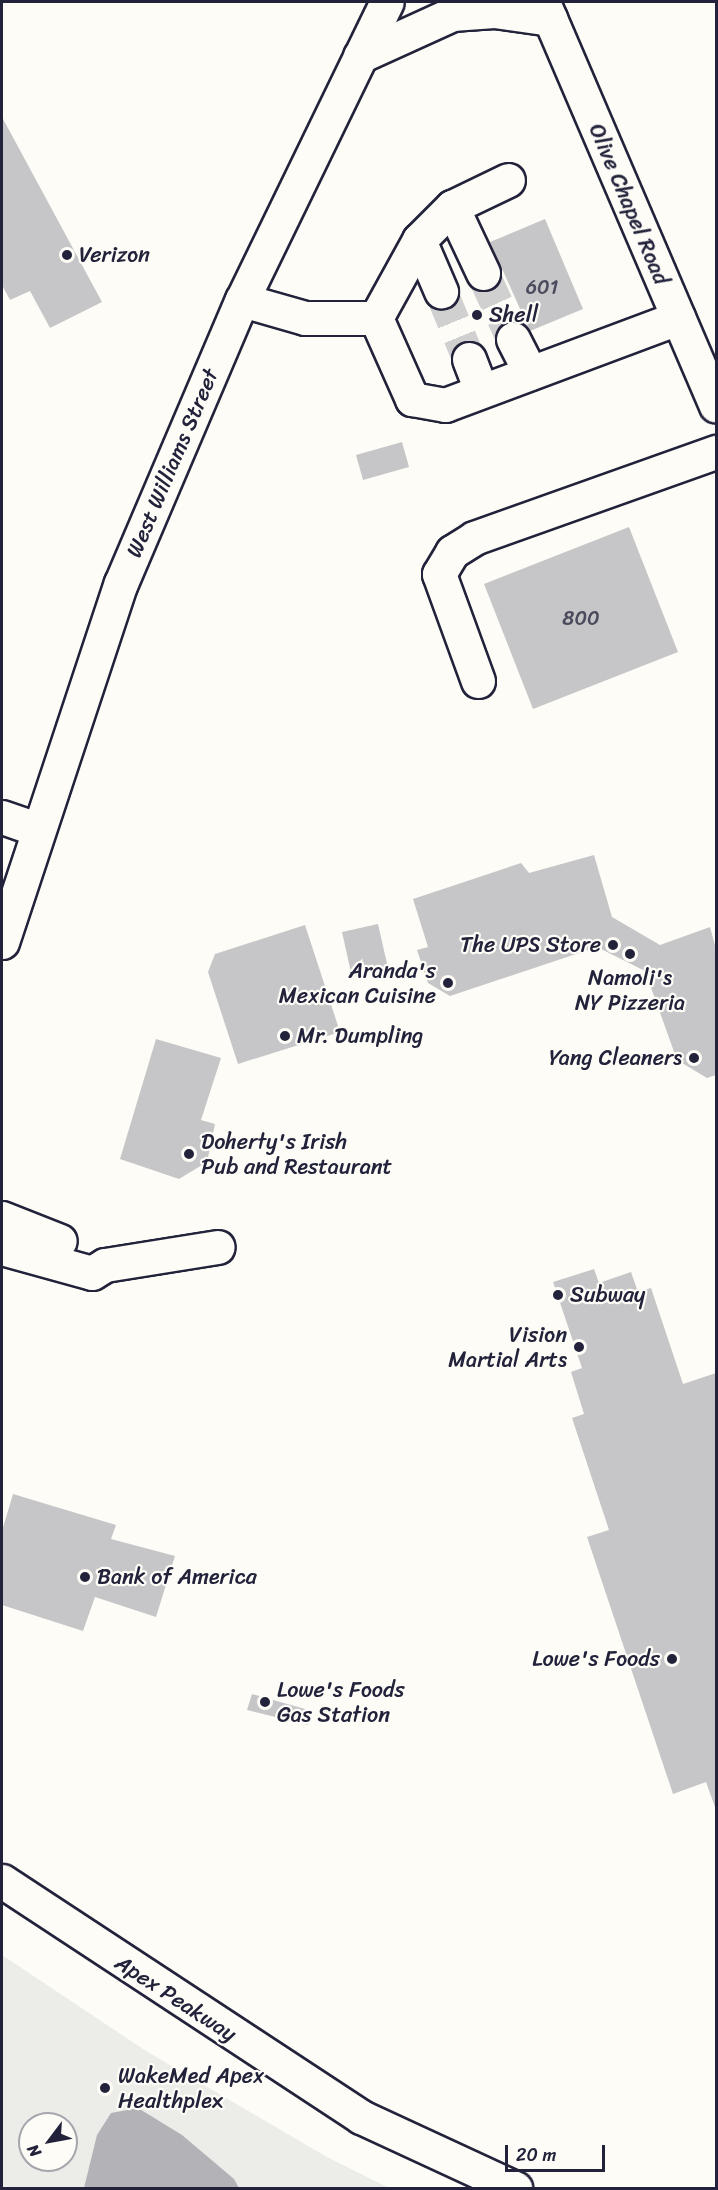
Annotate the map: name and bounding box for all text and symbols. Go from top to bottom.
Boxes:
street label: Olive Chapel Road [583,120,675,288]
place label: Verizon [79,242,150,268]
marker: Verizon [60,248,74,262]
house number: 601 [526,275,558,299]
place label: Shell [489,302,538,328]
marker: Shell [470,308,484,322]
street label: West Williams Street [120,364,224,562]
house number: 800 [562,606,600,630]
place label: The UPS Store [458,932,601,958]
marker: The UPS Store [606,938,620,952]
marker: Namoli's NY Pizzeria [623,947,637,961]
place label: Aranda's Mexican Cuisine [279,957,436,1008]
place label: Namoli's NY Pizzeria [575,964,685,1016]
marker: Aranda's Mexican Cuisine [441,976,455,990]
place label: Mr. Dumpling [297,1023,423,1049]
marker: Mr. Dumpling [278,1029,292,1043]
place label: Yang Cleaners [549,1045,682,1071]
marker: Yang Cleaners [687,1051,701,1065]
place label: Doherty's Irish Pub and Restaurant [201,1128,393,1180]
marker: Doherty's Irish Pub and Restaurant [182,1147,196,1161]
place label: Subway [570,1282,645,1308]
marker: Subway [551,1288,565,1302]
place label: Vision Martial Arts [448,1321,567,1372]
marker: Vision Martial Arts [572,1340,586,1354]
place label: Bank of America [97,1564,258,1590]
marker: Bank of America [78,1570,92,1584]
place label: Lowe's Foods [532,1646,660,1672]
marker: Lowe's Foods [665,1652,679,1666]
place label: Lowe's Foods Gas Station [277,1676,405,1728]
marker: Lowe's Foods Gas Station [258,1695,272,1709]
street label: Apex Peakway [110,1949,242,2047]
place label: WakeMed Apex Healthplex [118,2062,264,2114]
marker: WakeMed Apex Healthplex [96,2079,114,2097]
north arrow [18,2112,78,2172]
scale bar [508,2133,608,2171]
text: N [19,2138,49,2163]
text: 20 m [516,2139,556,2171]

